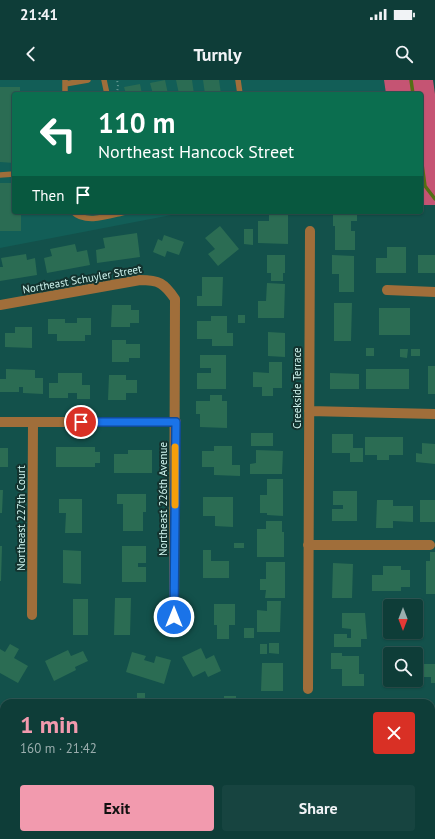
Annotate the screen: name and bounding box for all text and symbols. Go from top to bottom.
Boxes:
text: 21:41 [20,5,58,24]
icon: back [20,43,42,65]
text: Turnly [193,43,242,66]
icon: search [393,43,415,65]
text: 110 m [98,104,175,141]
icon: left [32,108,84,160]
text: Northeast Hancock Street [98,140,294,163]
icon: arrive [72,184,94,206]
text: Then [32,186,64,205]
street label: Northeast Schuyler Street [21,262,143,296]
street label: Creekside Terrace [290,347,304,429]
pin [64,405,98,439]
icon: arrive [70,411,92,433]
street label: Northeast 226th Avenue [156,442,170,556]
street label: Northeast 227th Court [14,465,28,571]
position arrow [153,596,195,638]
north arrow [383,599,423,639]
map controls [383,599,423,687]
button: search [383,647,423,687]
text: 1 min [20,709,79,740]
button: close [373,712,415,754]
text: 160 m · 21:42 [20,740,97,757]
button: Exit [20,785,214,831]
button: Share [222,785,415,831]

